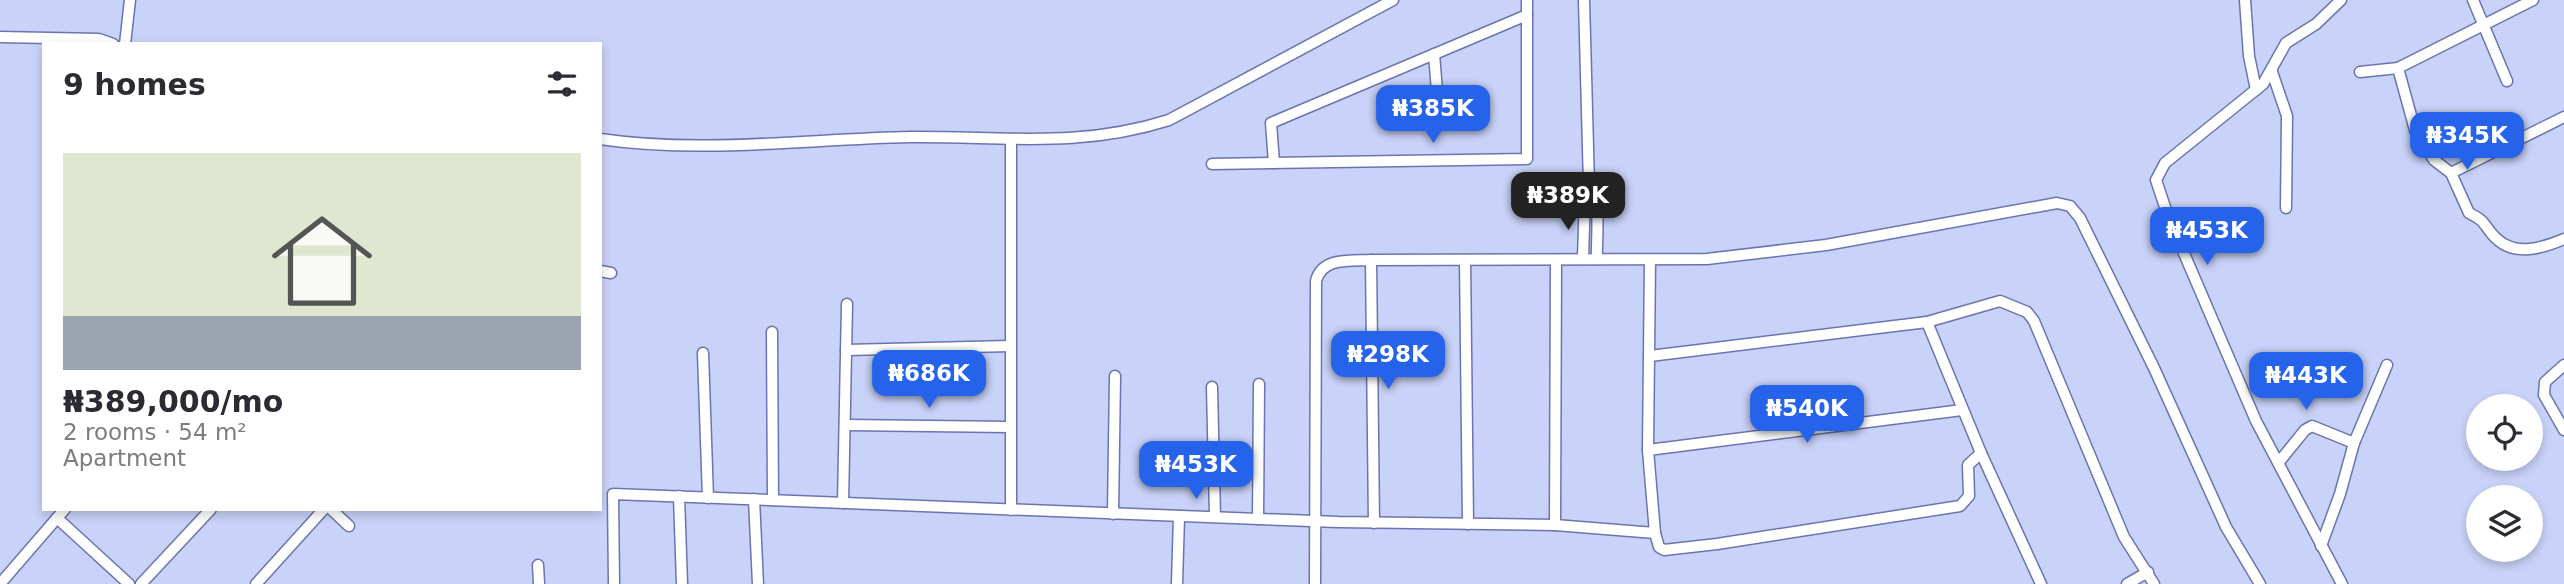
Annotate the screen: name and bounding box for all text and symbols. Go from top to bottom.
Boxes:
icon: filters [543,65,581,103]
text: 9 homes [63,67,206,102]
pin: ₦385K [1384,86,1482,145]
text: ₦385K [1392,95,1474,121]
pin: ₦345K [2418,113,2516,172]
text: ₦345K [2426,122,2508,148]
pin: ₦389K [1519,173,1617,232]
text: ₦389K [1527,182,1609,208]
icon: home [259,198,385,324]
pin: ₦453K [2158,208,2256,267]
text: ₦453K [2166,217,2248,243]
pin: ₦298K [1339,332,1437,391]
text: ₦298K [1347,341,1429,367]
pin: ₦686K [880,350,978,410]
pin: ₦443K [2257,352,2355,412]
text: ₦686K [888,360,970,386]
text: ₦443K [2265,362,2347,388]
text: ₦389,000/mo [63,384,283,419]
pin: ₦540K [1758,386,1856,445]
map controls [2466,394,2543,562]
button: locate [2466,394,2543,471]
text: ₦540K [1766,395,1848,421]
text: 2 rooms · 54 m² [63,419,247,445]
pin: ₦453K [1147,442,1245,501]
text: Apartment [63,445,186,471]
text: ₦453K [1155,451,1237,477]
button: layers [2466,485,2543,562]

